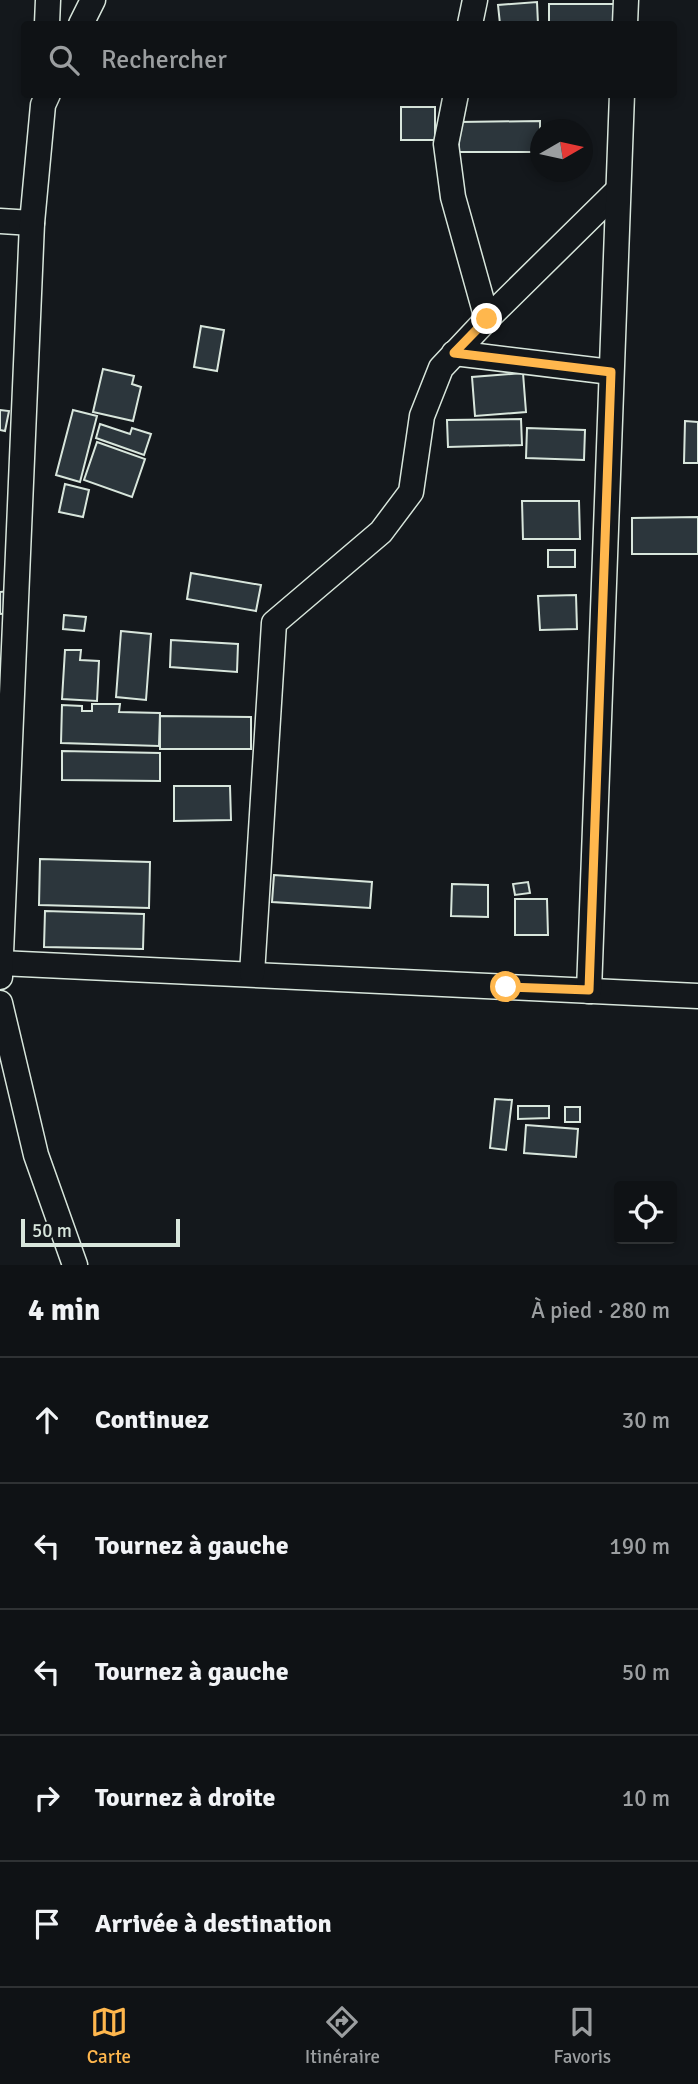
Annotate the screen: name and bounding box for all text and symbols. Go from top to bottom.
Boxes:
search box [21,21,677,98]
icon: search [45,41,83,79]
text: Rechercher [101,44,227,76]
north arrow [530,119,593,182]
route end [471,303,502,334]
route start [490,971,521,1002]
map controls [614,1181,677,1244]
button: locate [614,1181,677,1244]
scale bar [21,1216,180,1248]
text: 50 m [32,1219,72,1243]
text: 4 min [28,1292,100,1329]
text: À pied · 280 m [531,1296,670,1325]
icon: ahead [28,1401,66,1439]
text: Continuez [95,1404,209,1436]
text: 30 m [622,1406,670,1435]
icon: left [28,1527,66,1565]
text: Tournez à gauche [95,1530,289,1562]
text: 190 m [609,1532,670,1561]
icon: left [28,1653,66,1691]
text: Tournez à gauche [95,1656,289,1688]
text: 50 m [622,1658,670,1687]
icon: right [28,1779,66,1817]
text: Tournez à droite [95,1782,275,1814]
text: 10 m [622,1784,670,1813]
icon: arrive [28,1905,66,1943]
text: Arrivée à destination [95,1908,332,1940]
tab: Carte [87,2003,131,2069]
tab: Itinéraire [305,2003,380,2069]
tab: Favoris [554,2003,611,2069]

